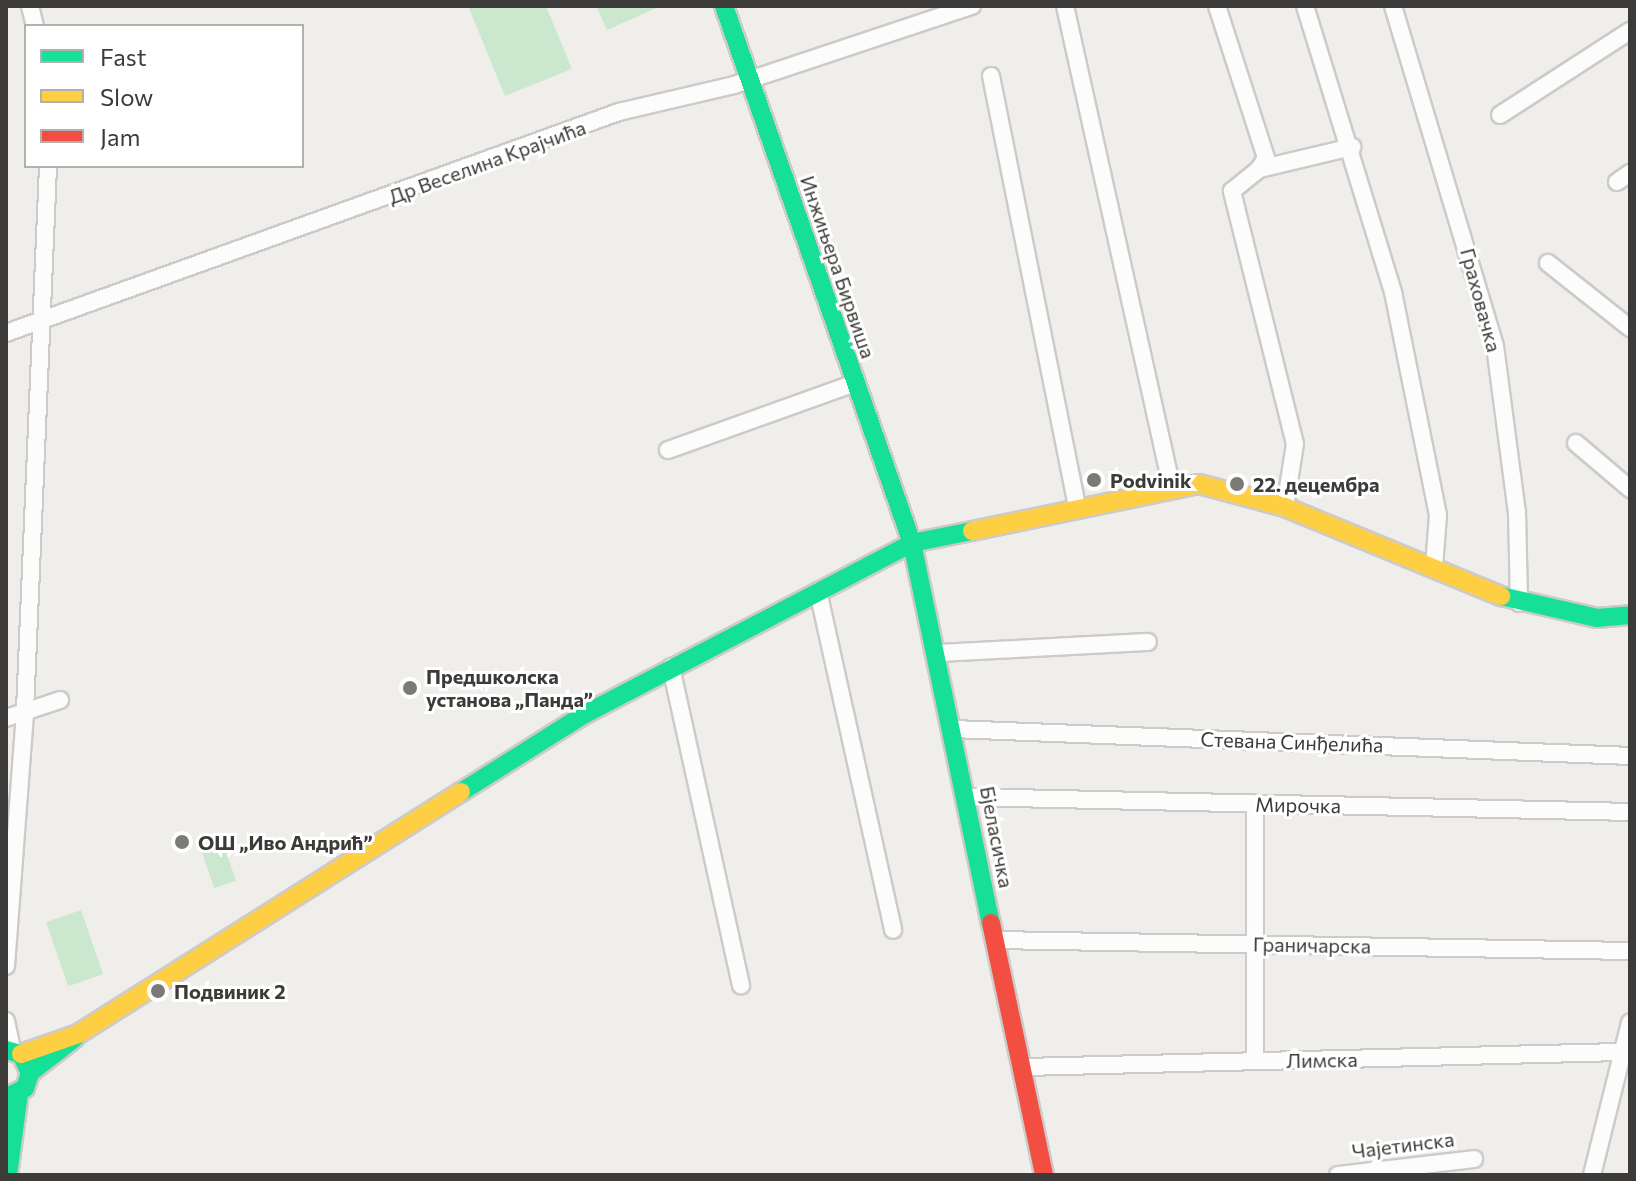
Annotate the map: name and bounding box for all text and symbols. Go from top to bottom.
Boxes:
legend [24,24,304,168]
text: Fast [100,42,147,71]
text: Slow [100,82,153,111]
street label: Др Веселина Крајчића [385,115,589,209]
text: Jam [100,122,140,151]
street label: Инжињера Бирвиша [795,172,881,362]
street label: Граховачка [1456,245,1506,355]
place label: Podvinik [1110,468,1191,492]
marker: Podvinik [1085,471,1103,489]
place label: 22. децембра [1253,472,1379,496]
marker: 22. децембра [1228,475,1246,493]
place label: Предшколска установа „Панда” [426,664,593,711]
marker: Предшколска установа „Панда” [401,679,419,697]
street label: Стевана Синђелића [1200,727,1384,757]
street label: Бјеласичка [975,784,1019,890]
street label: Мирочка [1255,792,1341,818]
place label: ОШ „Иво Андрић” [198,830,373,854]
marker: ОШ „Иво Андрић” [173,833,191,851]
street label: Граничарска [1253,932,1371,958]
place label: Подвиник 2 [174,979,286,1003]
marker: Подвиник 2 [149,982,167,1000]
street label: Лимска [1286,1047,1358,1073]
street label: Чајетинска [1351,1127,1455,1163]

